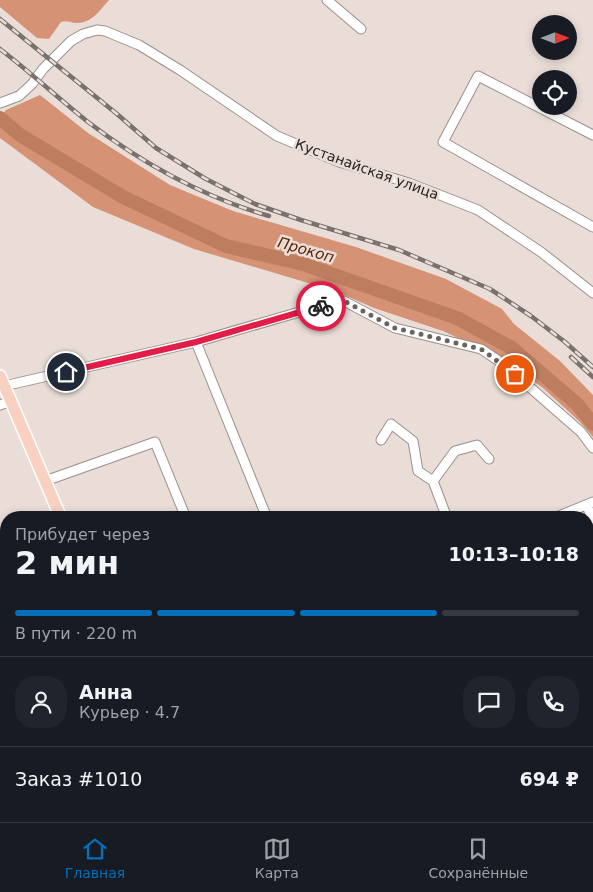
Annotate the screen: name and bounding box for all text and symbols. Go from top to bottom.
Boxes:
north arrow [532,15,578,60]
map controls [532,15,577,115]
button: locate [532,70,577,115]
street label: Кустанайская улица [293,136,441,202]
water label: Прокоп [276,233,337,267]
courier [296,281,346,331]
icon: bike [307,292,335,320]
pin [45,351,87,393]
pin [494,353,536,395]
icon: home [52,358,80,386]
icon: bag [501,360,529,388]
text: Прибудет через [15,525,150,544]
text: 10:13–10:18 [449,543,579,565]
text: 2 мин [15,544,119,582]
text: В пути · 220 m [15,624,137,643]
button: person [15,676,67,728]
button: chat [463,676,515,728]
button: phone [527,676,579,728]
text: Анна [79,681,133,703]
text: Курьер · 4.7 [79,703,180,722]
text: Заказ #1010 [15,768,142,790]
text: 694 ₽ [520,768,579,790]
tab: Главная [65,835,125,881]
tab: Карта [255,835,299,881]
tab: Сохранённые [428,835,528,881]

